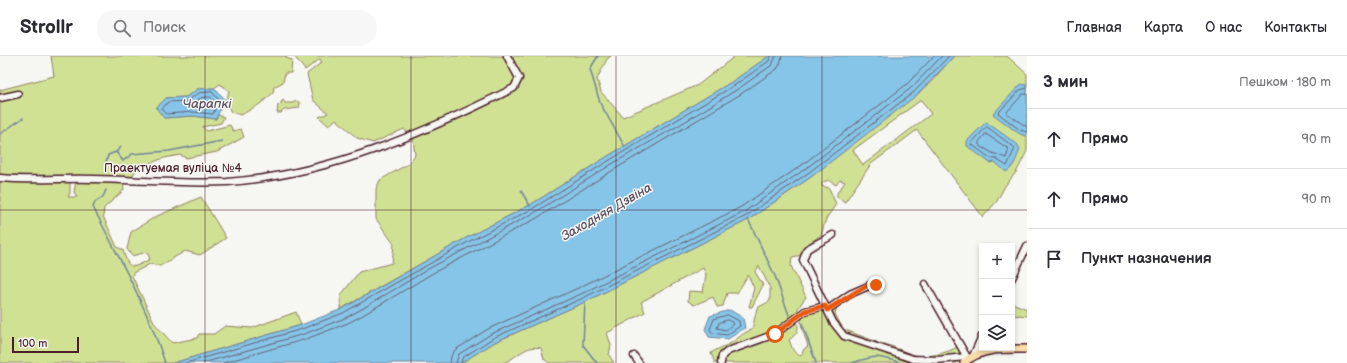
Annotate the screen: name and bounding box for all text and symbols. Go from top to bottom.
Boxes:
search box [97,10,377,46]
text: Strollr [20,16,73,39]
icon: search [111,17,133,39]
text: Поиск [143,18,186,37]
text: Главная [1067,19,1122,36]
text: Карта [1144,19,1183,36]
text: О нас [1205,19,1242,36]
text: Контакты [1264,19,1327,36]
text: 3 мин [1043,72,1088,92]
text: Пешком · 180 m [1239,74,1331,90]
water label: Чарапкі [182,96,232,112]
icon: ahead [1043,128,1065,150]
text: Прямо [1081,129,1128,148]
text: 90 m [1302,131,1331,147]
street label: Праектуемая вуліца №4 [104,161,243,176]
water label: Заходняя Дзвіна [558,179,655,244]
icon: ahead [1043,188,1065,210]
text: Прямо [1081,189,1128,208]
text: 90 m [1302,191,1331,207]
map controls [979,243,1015,351]
button: + [979,243,1015,279]
icon: arrive [1043,248,1065,270]
text: Пункт назначения [1081,249,1212,268]
route end [867,276,885,294]
button: − [979,279,1015,315]
button: layers [979,315,1015,351]
route start [766,325,784,343]
scale bar [12,335,79,354]
text: 100 m [18,337,47,350]

